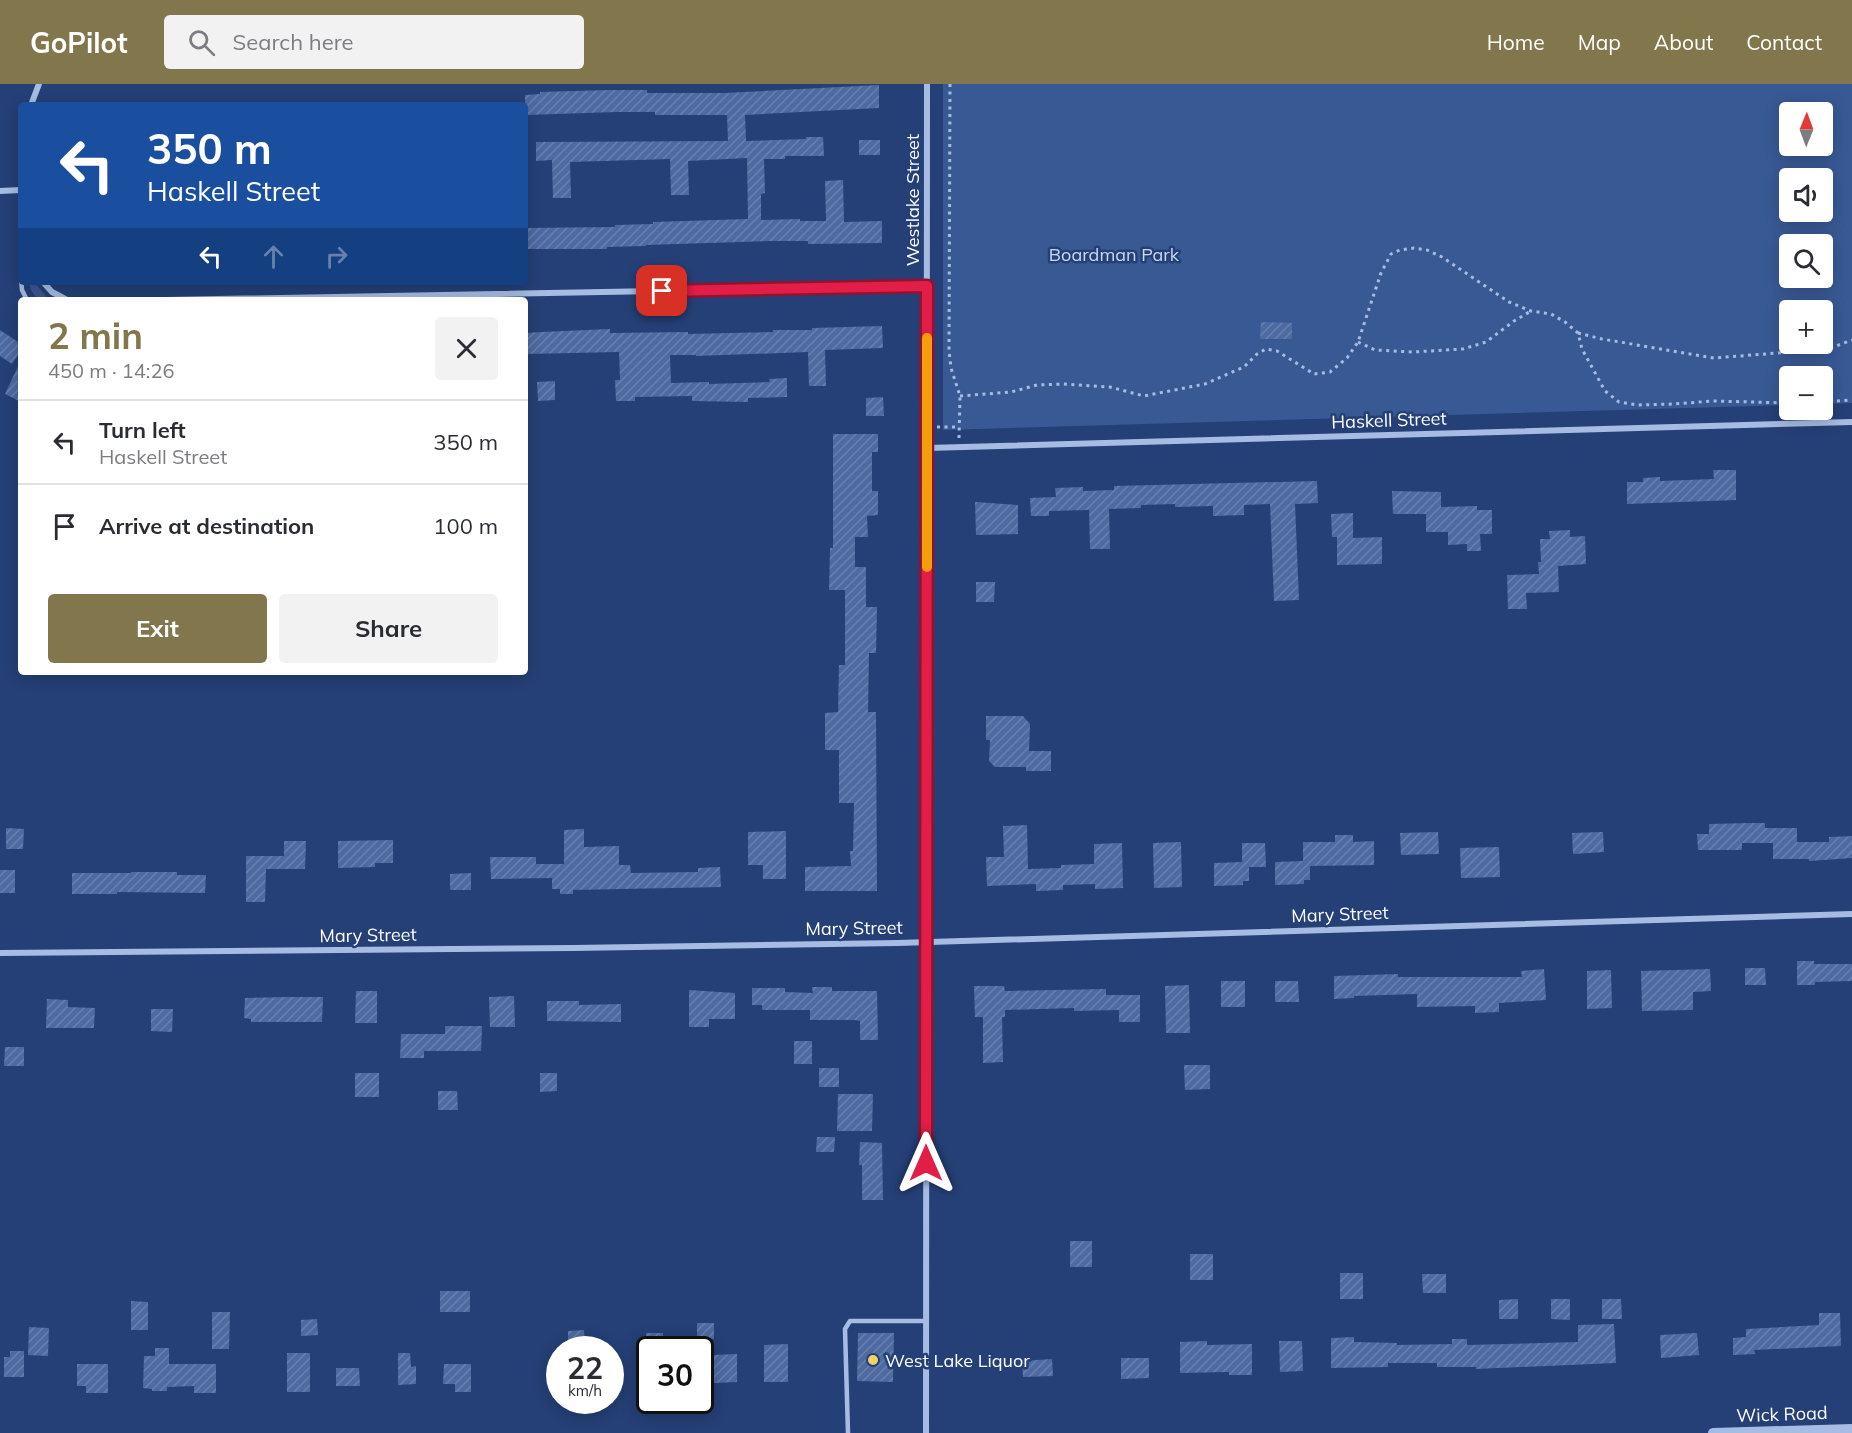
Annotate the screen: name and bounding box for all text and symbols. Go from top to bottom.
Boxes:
search box [164,15,584,69]
text: GoPilot [30,25,128,60]
icon: search [185,26,218,59]
text: Search here [233,28,354,56]
text: Home [1487,29,1545,55]
text: Map [1578,29,1621,55]
text: About [1654,29,1713,55]
text: Contact [1746,29,1822,55]
north arrow [1779,102,1833,156]
map controls [1779,102,1833,420]
text: 350 m [147,122,272,175]
icon: left [48,126,126,204]
street label: Westlake Street [901,134,924,266]
button: sound [1779,168,1833,222]
text: Haskell Street [147,174,320,208]
button: search [1779,234,1833,288]
icon: left [194,240,227,273]
icon: ahead [257,240,290,273]
icon: right [320,240,353,273]
park label: Boardman Park [1049,243,1180,266]
pin [636,265,687,316]
icon: arrive [645,274,678,307]
button: + [1779,300,1833,354]
text: 2 min [48,313,143,358]
button: close [435,317,498,380]
text: 450 m · 14:26 [48,358,174,383]
button: − [1779,366,1833,420]
street label: Haskell Street [1331,406,1447,434]
text: Turn left [99,416,186,444]
icon: left [48,426,81,459]
text: 350 m [433,428,498,456]
text: Haskell Street [99,444,227,469]
icon: arrive [48,510,81,543]
text: Arrive at destination [99,512,314,540]
text: 100 m [433,512,498,540]
button: Exit [48,594,267,663]
button: Share [279,594,498,663]
street label: Mary Street [1291,901,1389,927]
street label: Mary Street [805,916,903,940]
street label: Mary Street [319,923,417,947]
position arrow [894,1131,958,1195]
speed limit sign: 30 [636,1336,714,1414]
text: 22 [567,1349,603,1387]
place label: West Lake Liquor [885,1349,1030,1372]
marker: West Lake Liquor [866,1353,880,1367]
text: km/h [568,1381,602,1400]
street label: Wick Road [1736,1401,1828,1427]

